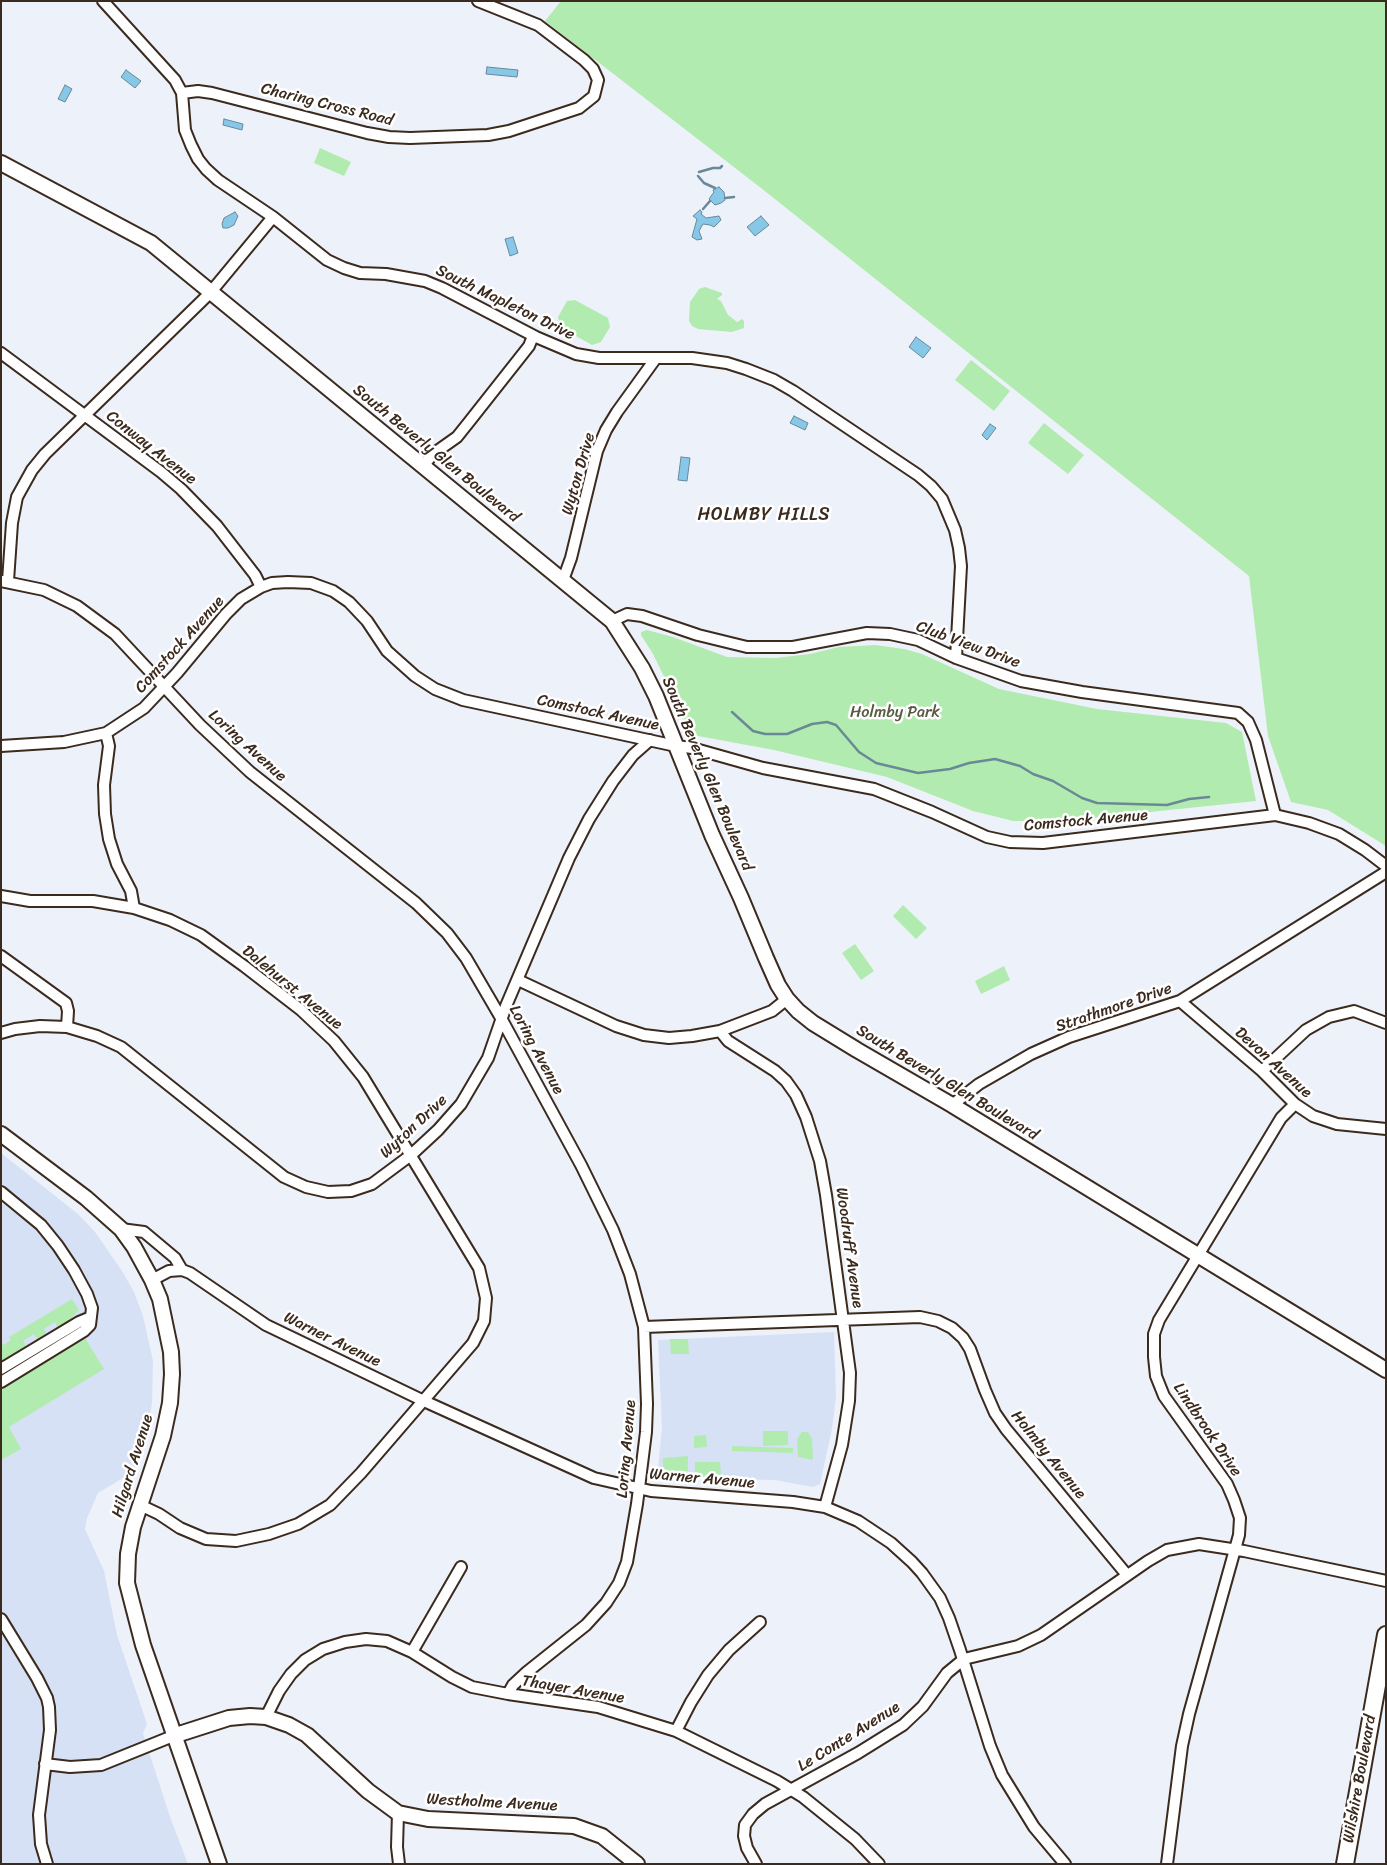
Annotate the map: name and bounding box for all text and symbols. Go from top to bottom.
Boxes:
street label: Charing Cross Road [259,79,395,131]
street label: South Mapleton Drive [432,261,578,345]
street label: South Beverly Glen Boulevard [349,381,523,527]
street label: Conway Avenue [102,407,200,489]
street label: Wyton Drive [558,431,600,517]
district label: HOLMBY HILLS [696,504,832,526]
street label: Comstock Avenue [131,592,229,698]
street label: Club View Drive [913,617,1023,673]
street label: South Beverly Glen Boulevard [657,674,757,874]
street label: Comstock Avenue [535,691,661,735]
park label: Holmby Park [850,703,940,723]
street label: Loring Avenue [204,706,290,786]
street label: Comstock Avenue [1023,806,1149,836]
street label: Dalehurst Avenue [238,942,346,1034]
street label: Strathmore Drive [1053,979,1175,1037]
street label: Loring Avenue [504,1002,568,1098]
street label: South Beverly Glen Boulevard [853,1021,1041,1145]
street label: Devon Avenue [1230,1023,1316,1103]
street label: Wyton Drive [376,1091,452,1163]
street label: Woodruff Avenue [831,1186,867,1310]
street label: Warner Avenue [280,1308,384,1372]
street label: Lindbrook Drive [1169,1379,1245,1481]
street label: Loring Avenue [613,1399,641,1499]
street label: Holmby Avenue [1006,1407,1090,1503]
street label: Hilgard Avenue [108,1412,158,1520]
street label: Warner Avenue [649,1465,755,1493]
street label: Thayer Avenue [520,1672,626,1708]
street label: Le Conte Avenue [794,1698,904,1776]
street label: Wilshire Boulevard [1339,1714,1381,1844]
street label: Westholme Avenue [426,1790,558,1816]

